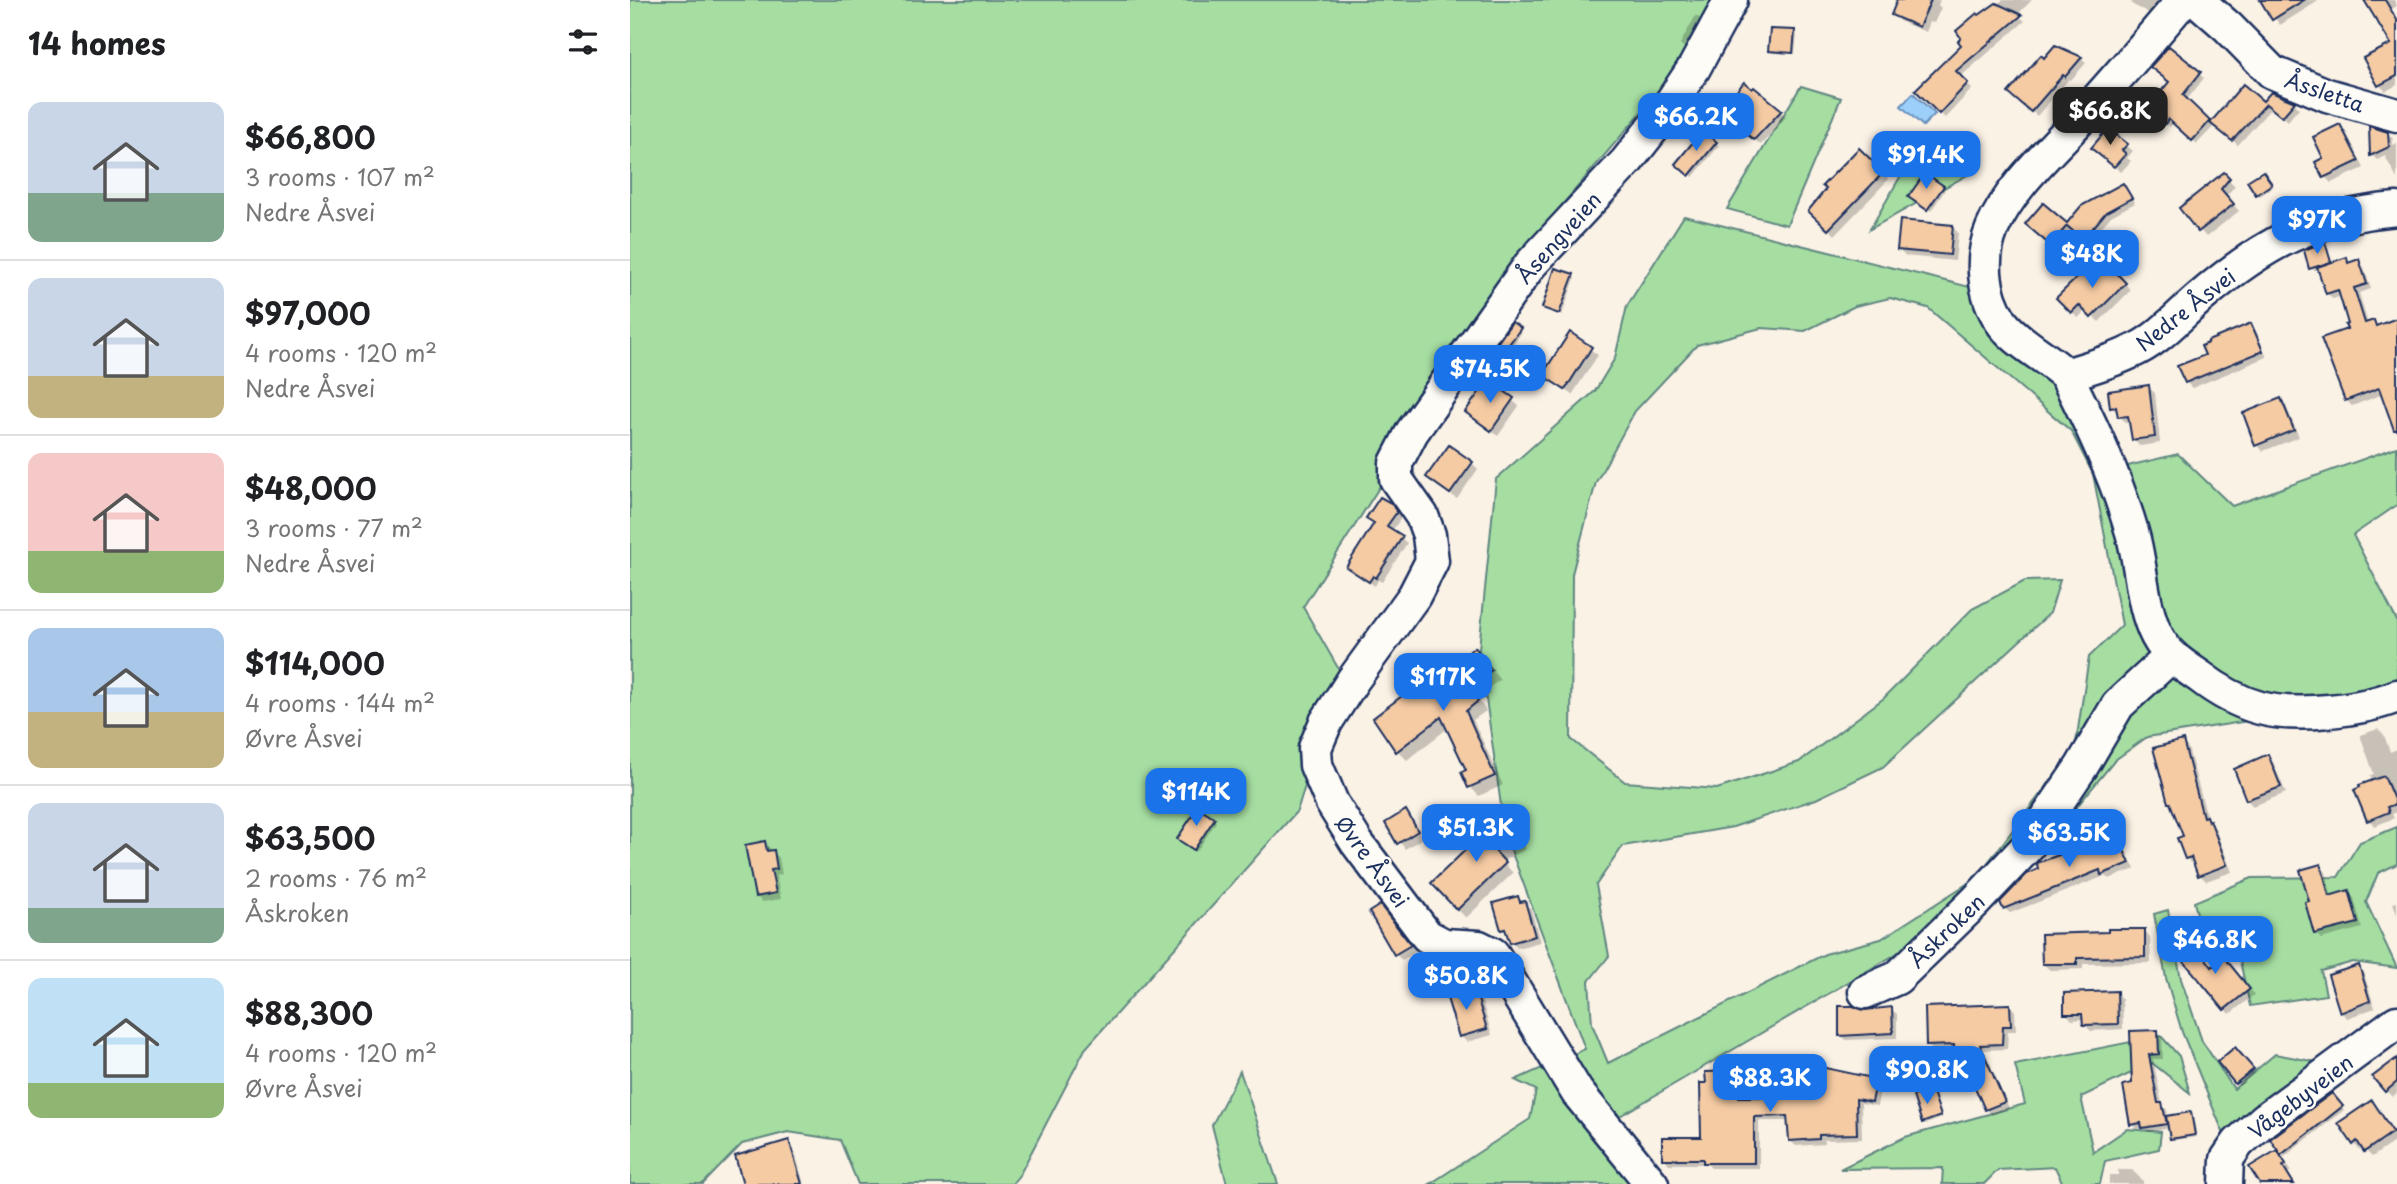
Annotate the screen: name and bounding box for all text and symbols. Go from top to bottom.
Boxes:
text: 14 homes [28,20,166,65]
icon: filters [564,23,602,61]
street label: Åssletta [2281,62,2369,120]
pin: $66.8K [2053,88,2167,147]
text: $66.8K [2069,92,2151,127]
pin: $66.2K [1639,94,1753,153]
text: $66.2K [1654,98,1738,133]
text: $66,800 [245,114,376,159]
icon: home [84,130,168,214]
pin: $91.4K [1869,132,1983,191]
text: $91.4K [1887,136,1965,171]
text: 3 rooms · 107 m² [245,159,435,194]
street label: Åsengveien [1508,184,1608,290]
text: Nedre Åsvei [245,194,375,229]
pin: $97K [2276,196,2358,256]
text: $97K [2288,201,2346,236]
pin: $48K [2051,230,2133,290]
text: $48K [2061,235,2123,270]
street label: Nedre Åsvei [2128,260,2242,358]
text: $97,000 [245,290,371,335]
icon: home [84,306,168,390]
text: 4 rooms · 120 m² [245,335,437,370]
pin: $74.5K [1433,346,1547,405]
text: $74.5K [1450,350,1530,385]
text: Nedre Åsvei [245,370,375,405]
text: $48,000 [245,465,377,510]
icon: home [84,481,168,565]
text: 3 rooms · 77 m² [245,510,423,545]
text: Nedre Åsvei [245,545,375,580]
text: $114,000 [245,640,385,685]
pin: $117K [1394,654,1492,713]
icon: home [84,656,168,740]
text: $117K [1410,658,1476,693]
text: 4 rooms · 144 m² [245,685,435,720]
text: Øvre Åsvei [245,720,363,755]
pin: $114K [1147,768,1245,828]
text: $114K [1161,773,1231,808]
pin: $51.3K [1419,804,1533,864]
street label: Øvre Åsvei [1328,808,1417,914]
text: $51.3K [1438,809,1514,844]
pin: $63.5K [2012,810,2126,869]
text: $63.5K [2028,814,2110,849]
text: $63,500 [245,815,375,860]
icon: home [84,831,168,915]
text: 2 rooms · 76 m² [245,860,427,895]
street label: Åskroken [1901,885,1991,975]
text: Åskroken [245,895,349,930]
pin: $46.8K [2158,916,2272,976]
text: $46.8K [2173,921,2257,956]
pin: $50.8K [1409,953,1523,1012]
text: $50.8K [1424,957,1508,992]
text: $88,300 [245,990,373,1035]
icon: home [84,1006,168,1090]
text: 4 rooms · 120 m² [245,1035,437,1070]
pin: $90.8K [1870,1046,1984,1106]
street label: Vågebyveien [2241,1046,2359,1146]
text: $90.8K [1885,1051,1969,1086]
pin: $88.3K [1713,1054,1827,1114]
text: $88.3K [1729,1059,1811,1094]
text: Øvre Åsvei [245,1070,363,1105]

